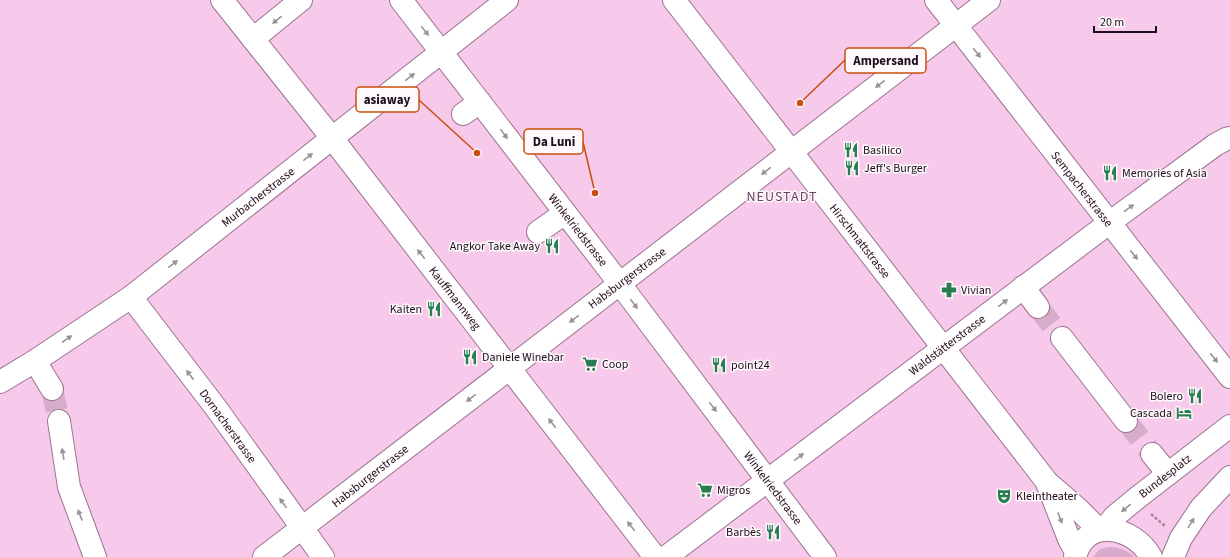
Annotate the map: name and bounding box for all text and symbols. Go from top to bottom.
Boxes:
scale bar [1094,8,1156,34]
text: 20 m [1100,14,1124,31]
one-way arrow [271,15,282,24]
one-way arrow [421,25,429,36]
callout: Ampersand [845,48,926,73]
one-way arrow [973,48,981,59]
text: Ampersand [852,52,919,70]
one-way arrow [404,72,415,81]
one-way arrow [875,79,886,88]
callout: asiaway [356,87,419,112]
text: asiaway [364,91,411,109]
one-way arrow [500,128,509,139]
callout: Da Luni [524,129,583,154]
text: Da Luni [533,133,575,151]
restaurant icon: Basilico [842,141,860,159]
place label: Basilico [863,142,902,159]
street label: Sempacherstrasse [1047,148,1117,231]
one-way arrow [302,153,313,161]
restaurant icon: Jeff's Burger [843,159,861,177]
place label: Jeff's Burger [864,160,928,177]
street label: Murbacherstrasse [218,163,299,231]
restaurant icon: Memories of Asia [1101,164,1119,182]
place label: Memories of Asia [1122,165,1207,182]
one-way arrow [761,167,772,176]
district label: NEUSTADT [747,187,817,207]
street label: Winkelriedstrasse [544,190,611,270]
street label: Hirschmattstrasse [825,200,894,282]
one-way arrow [1124,203,1135,212]
restaurant icon: Angkor Take Away [543,237,561,255]
place label: Angkor Take Away [450,238,540,255]
street label: Habsburgerstrasse [585,243,670,313]
one-way arrow [417,249,425,260]
one-way arrow [1130,250,1138,261]
one-way arrow [167,259,178,268]
street label: Kauffmannweg [424,263,485,334]
pharmacy icon: Vivian [940,281,958,299]
place label: Vivian [961,282,991,299]
one-way arrow [630,298,639,309]
one-way arrow [998,299,1008,307]
restaurant icon: Kaiten [425,300,443,318]
place label: Kaiten [390,301,422,318]
street label: Waldstätterstrasse [905,311,989,380]
one-way arrow [569,315,580,323]
one-way arrow [62,335,72,343]
restaurant icon: Daniele Winebar [461,348,479,366]
place label: Daniele Winebar [482,349,565,366]
one-way arrow [1210,352,1219,363]
supermarket icon: Coop [581,355,599,373]
place label: Coop [602,356,629,373]
restaurant icon: point24 [710,356,728,374]
place label: point24 [731,357,770,374]
one-way arrow [186,369,195,380]
street label: Dornacherstrasse [195,386,260,467]
restaurant icon: Bolero [1186,387,1204,405]
place label: Bolero [1150,388,1183,405]
one-way arrow [466,394,477,402]
one-way arrow [708,402,717,413]
hotel icon: Cascada [1175,404,1193,422]
place label: Cascada [1130,405,1172,422]
one-way arrow [548,418,556,429]
street label: Habsburgerstrasse [328,441,412,512]
one-way arrow [60,448,66,460]
street label: Winkelriedstrasse [739,448,806,529]
street label: Bundesplatz [1135,450,1195,502]
one-way arrow [793,453,804,461]
supermarket icon: Migros [696,481,714,499]
place label: Migros [717,482,750,499]
theatre icon: Kleintheater [995,487,1013,505]
place label: Kleintheater [1016,488,1079,505]
one-way arrow [279,497,287,508]
one-way arrow [1120,503,1131,512]
one-way arrow [76,509,82,521]
one-way arrow [1058,512,1064,524]
one-way arrow [1188,517,1195,529]
one-way arrow [627,521,636,532]
restaurant icon: Barbès [764,523,782,541]
place label: Barbès [726,524,761,541]

